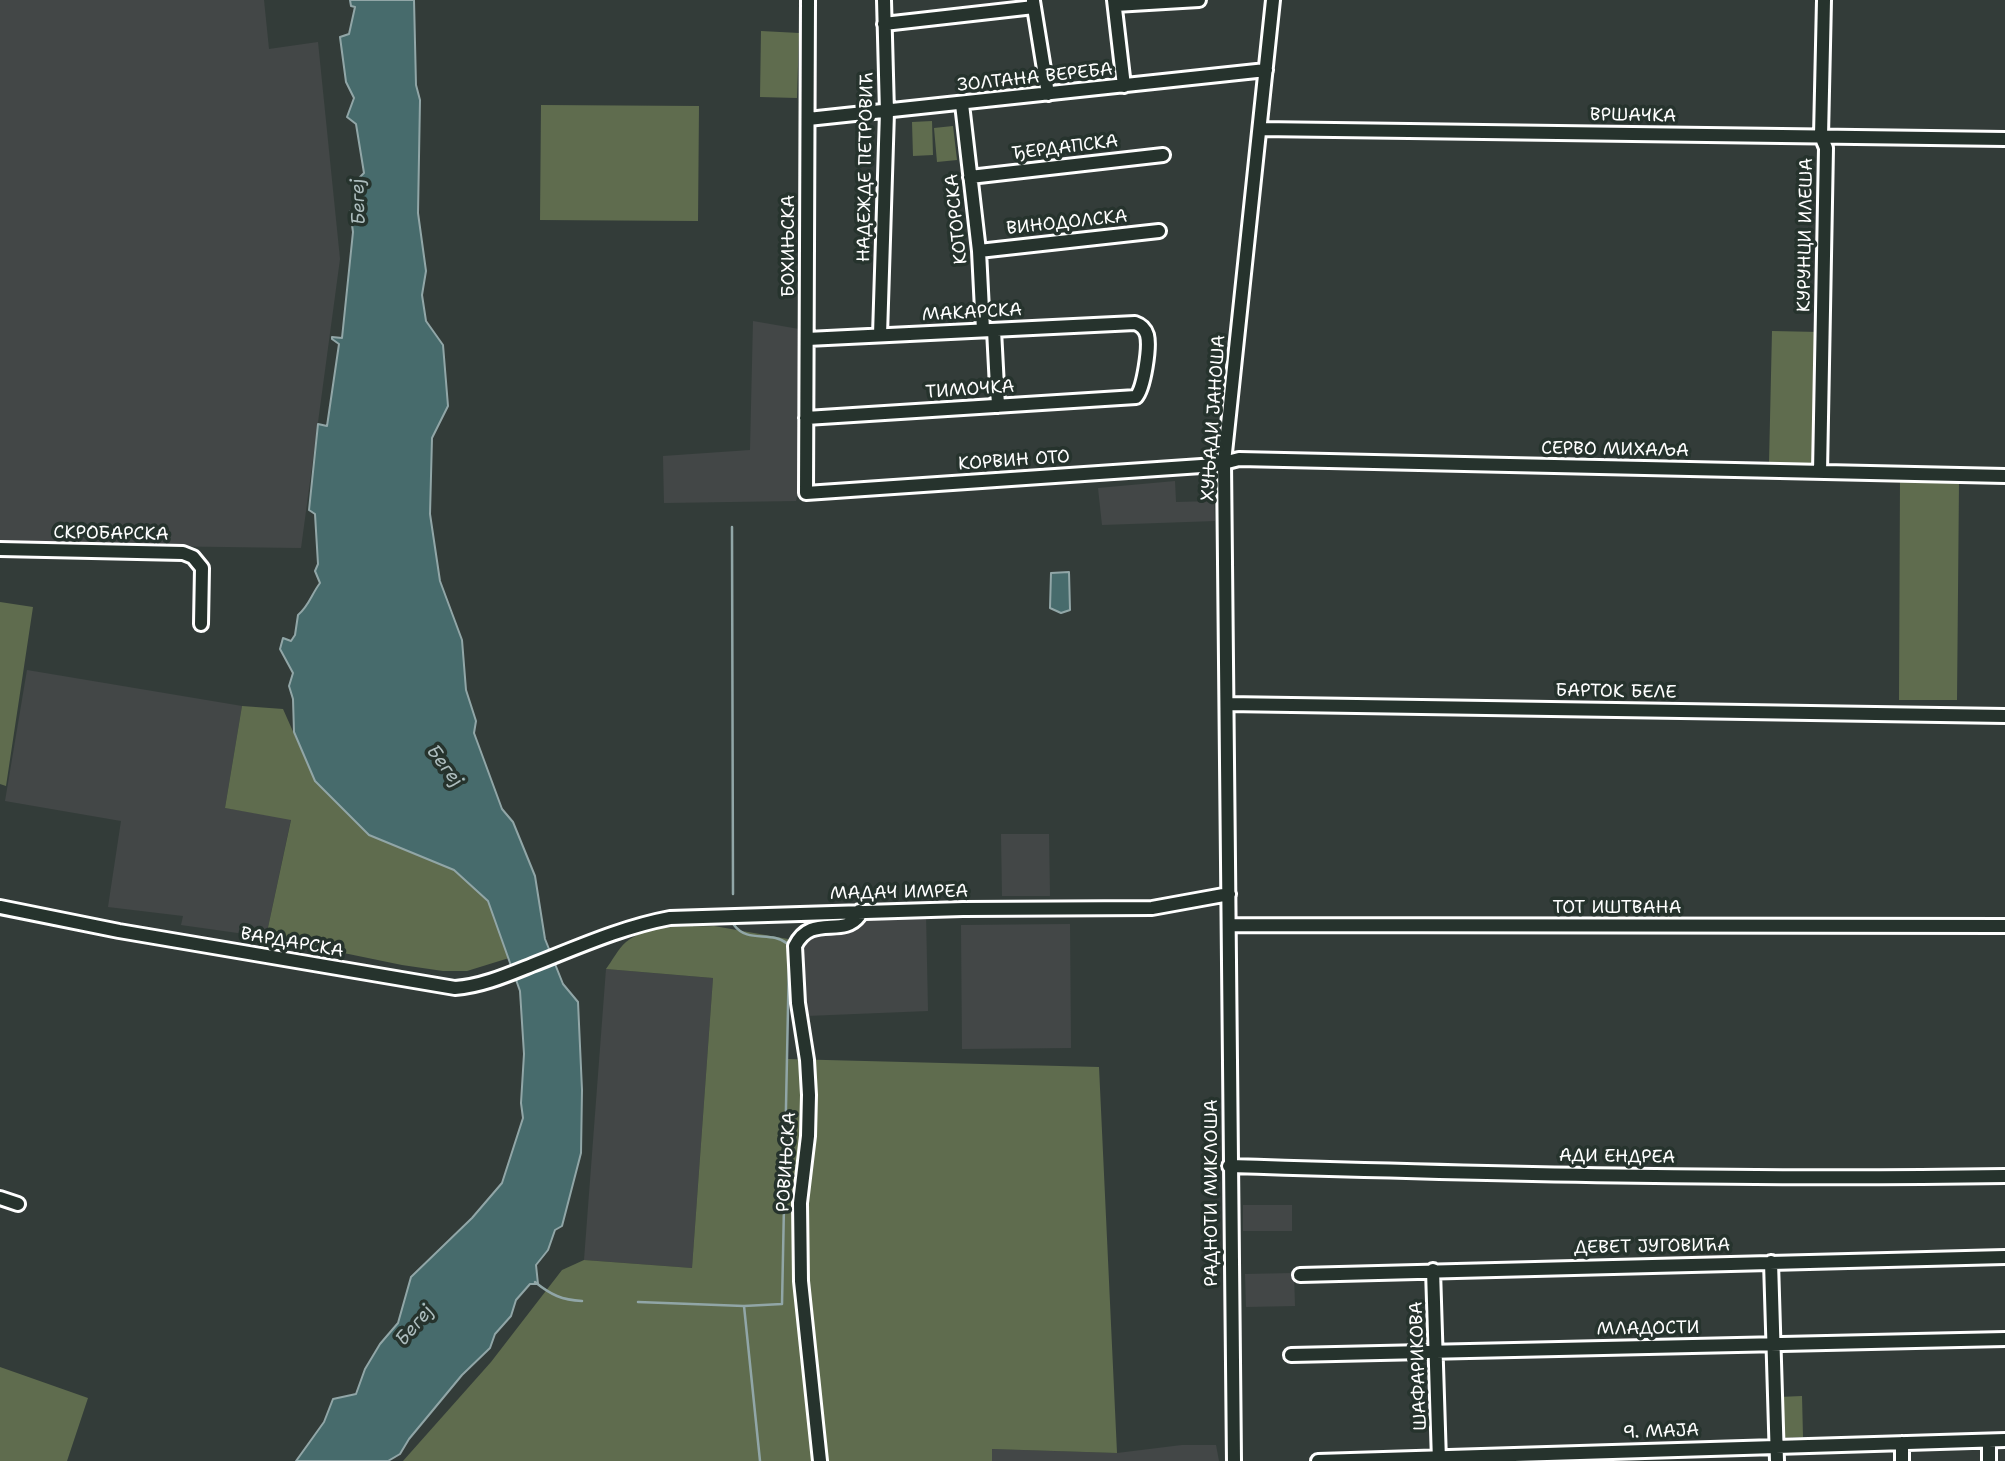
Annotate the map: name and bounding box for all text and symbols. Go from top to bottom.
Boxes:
street label: ЗОЛТАНА ВЕРЕБА [956,59,1114,97]
street label: НАДЕЖДЕ ПЕТРОВИЋ [854,72,878,262]
street label: ВРШАЧКА [1590,104,1676,128]
street label: ЂЕРДАПСКА [1011,131,1119,165]
street label: КУРУНЦИ ИЛЕША [1794,158,1818,312]
street label: КОТОРСКА [942,173,972,265]
water label: Бегеј [347,178,371,226]
street label: БОХИЊСКА [778,195,800,297]
street label: ВИНОДОЛСКА [1005,206,1129,240]
street label: МАКАРСКА [921,300,1023,326]
street label: ХУЊАДИ ЈАНОША [1197,334,1231,502]
street label: ТИМОЧКА [925,376,1015,404]
street label: СЕРВО МИХАЉА [1541,438,1689,462]
street label: КОРВИН ОТО [958,446,1070,476]
street label: СКРОБАРСКА [53,522,169,546]
street label: БАРТОК БЕЛЕ [1555,680,1677,704]
water label: Бегеј [421,741,467,791]
street label: МАДАЧ ИМРЕА [830,881,968,905]
street label: ТОТ ИШТВАНА [1552,897,1682,919]
street label: ВАРДАРСКА [239,923,345,963]
street label: РАДНОТИ МИКЛОША [1201,1099,1223,1287]
street label: РОВИЊСКА [773,1111,801,1213]
street label: АДИ ЕНДРЕА [1559,1145,1675,1169]
street label: ДЕВЕТ ЈУГОВИЋА [1574,1235,1730,1259]
water label: Бегеј [391,1301,439,1351]
street label: ШАФАРИКОВА [1406,1301,1432,1431]
street label: МЛАДОСТИ [1596,1317,1700,1341]
street label: 9. МАЈА [1622,1420,1700,1444]

